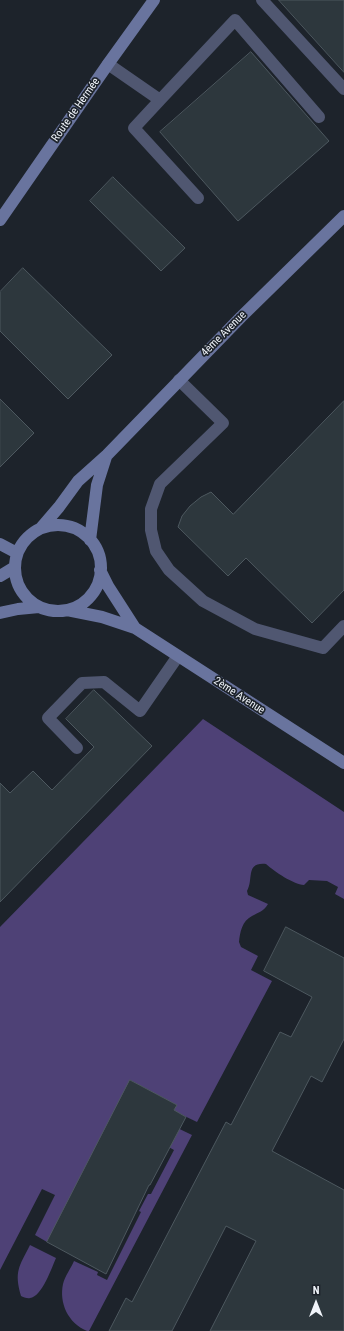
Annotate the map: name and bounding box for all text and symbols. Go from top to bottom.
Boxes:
street label: Route de Hermée [49,76,103,144]
street label: 4ème Avenue [199,309,249,359]
street label: 2ème Avenue [211,675,267,717]
north arrow [296,1283,336,1323]
text: N [313,1284,319,1297]

